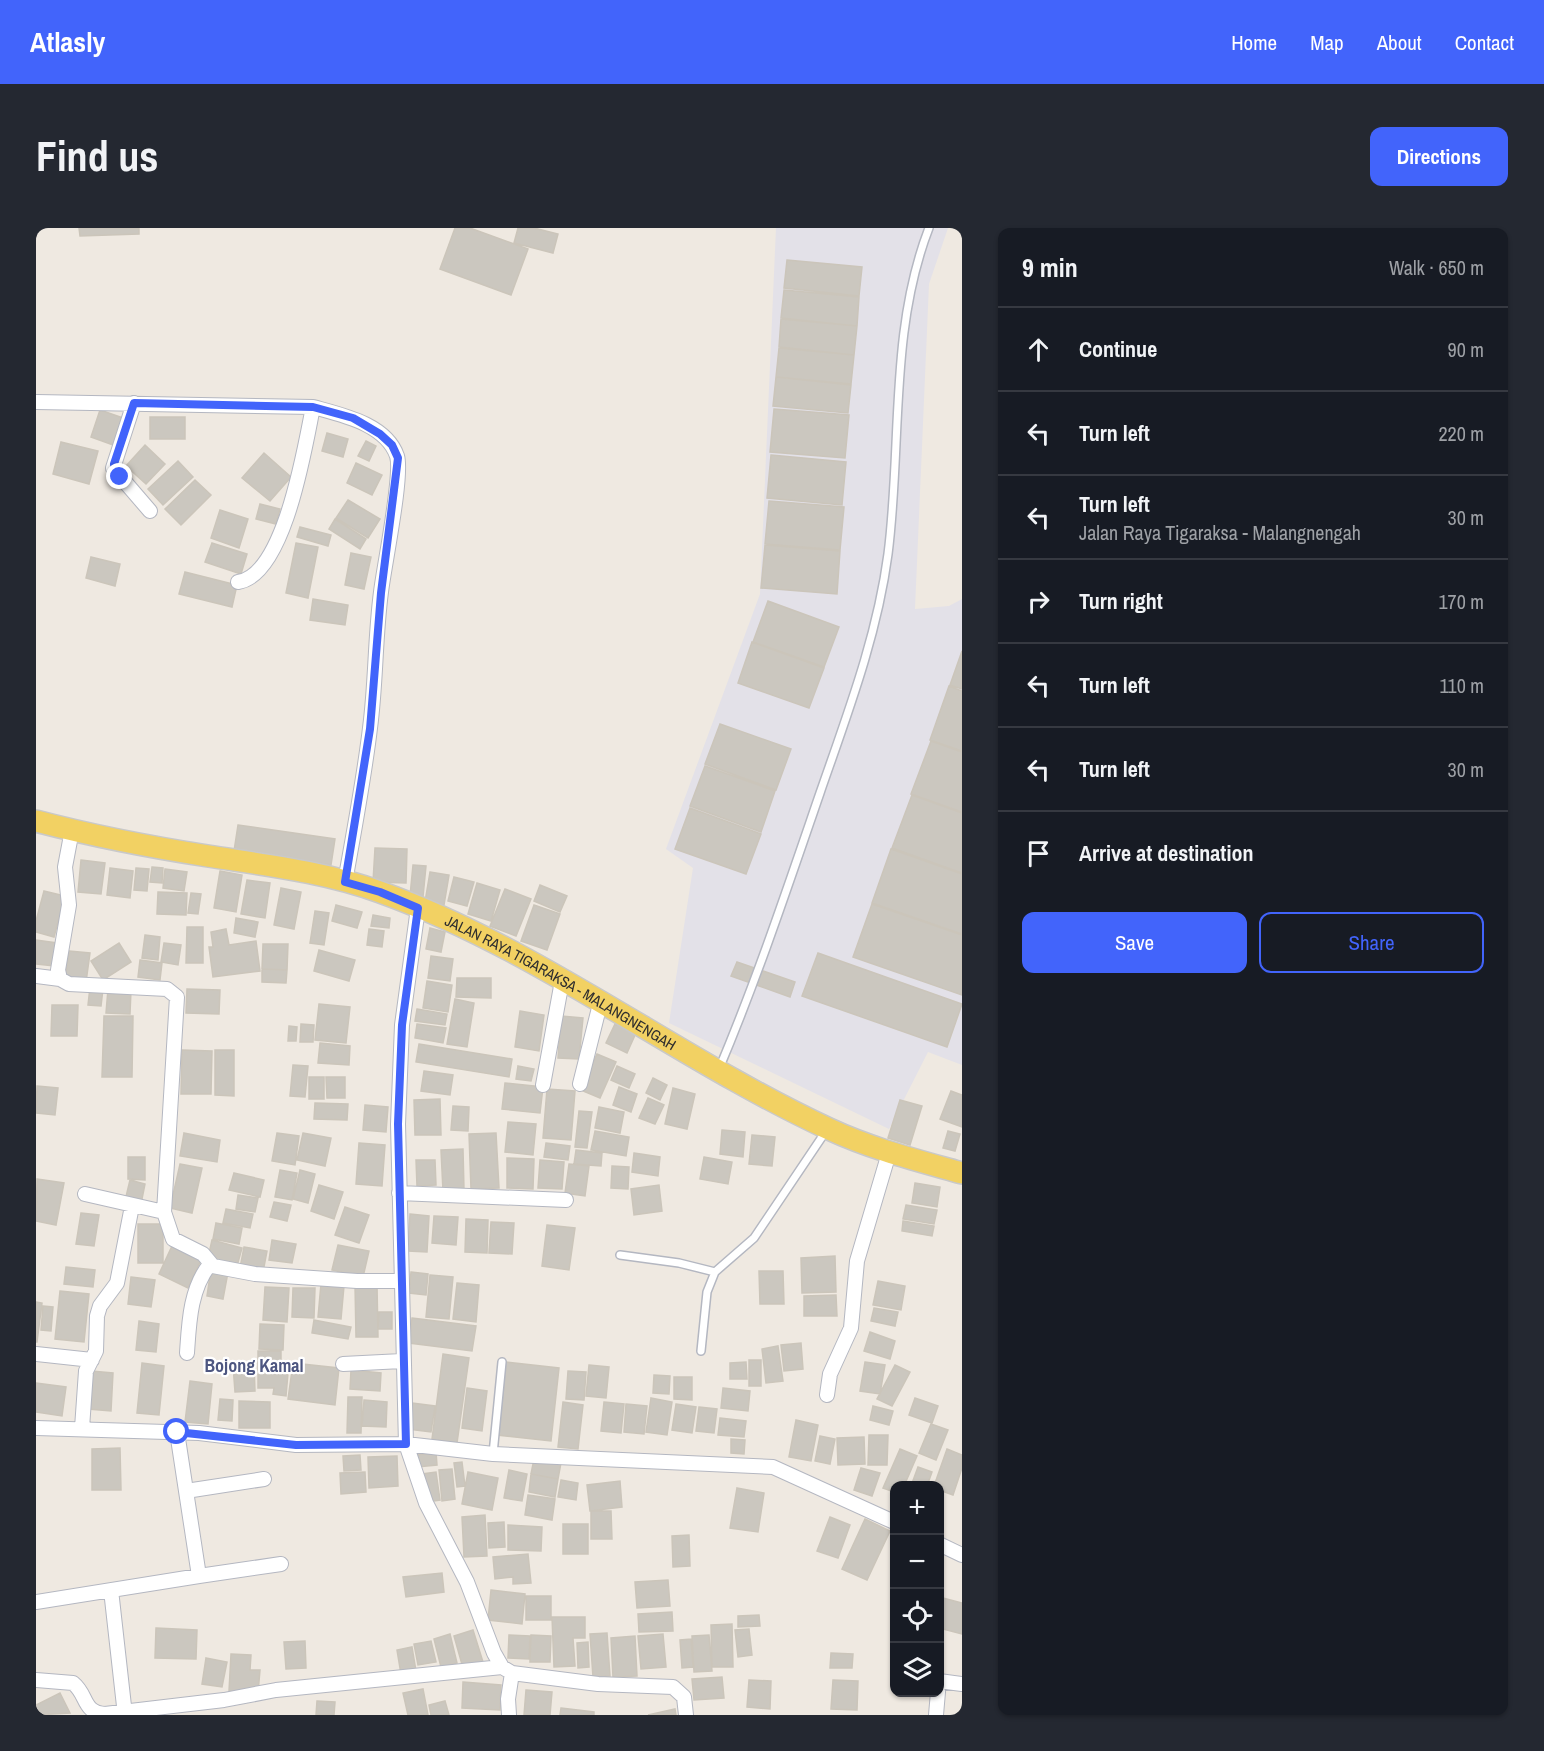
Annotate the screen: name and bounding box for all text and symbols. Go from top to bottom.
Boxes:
text: Atlasly [30,23,105,61]
text: Home [1231,28,1277,57]
text: Map [1310,28,1344,57]
text: About [1377,28,1422,57]
text: Contact [1455,28,1514,57]
button: Directions [1370,127,1508,186]
text: Find us [36,128,158,184]
text: 9 min [1022,250,1078,285]
text: Walk · 650 m [1389,254,1484,281]
icon: ahead [1022,333,1055,366]
text: Continue [1079,334,1157,364]
text: 90 m [1448,336,1484,363]
icon: left [1022,417,1055,450]
text: Turn left [1079,418,1150,448]
text: 220 m [1438,420,1484,447]
route end [106,463,132,489]
text: Turn left [1079,489,1150,519]
icon: left [1022,501,1055,534]
text: 30 m [1448,504,1484,531]
text: Jalan Raya Tigaraksa - Malangnengah [1079,519,1361,546]
icon: right [1022,585,1055,618]
text: Turn right [1079,586,1163,616]
text: 170 m [1438,588,1484,615]
icon: left [1022,669,1055,702]
text: Turn left [1079,670,1150,700]
text: 110 m [1440,672,1484,699]
icon: left [1022,753,1055,786]
text: Turn left [1079,754,1150,784]
text: 30 m [1448,756,1484,783]
icon: arrive [1022,837,1055,870]
text: Arrive at destination [1079,838,1253,868]
street label: JALAN RAYA TIGARAKSA - MALANGNENGAH [442,910,680,1055]
button: Save [1022,912,1247,973]
button: Share [1259,912,1484,973]
district label: Bojong Kamal [204,1353,304,1378]
route start [163,1418,189,1444]
map controls [890,1481,944,1697]
button: + [890,1481,944,1535]
button: − [890,1535,944,1589]
button: locate [890,1589,944,1643]
button: layers [890,1643,944,1697]

